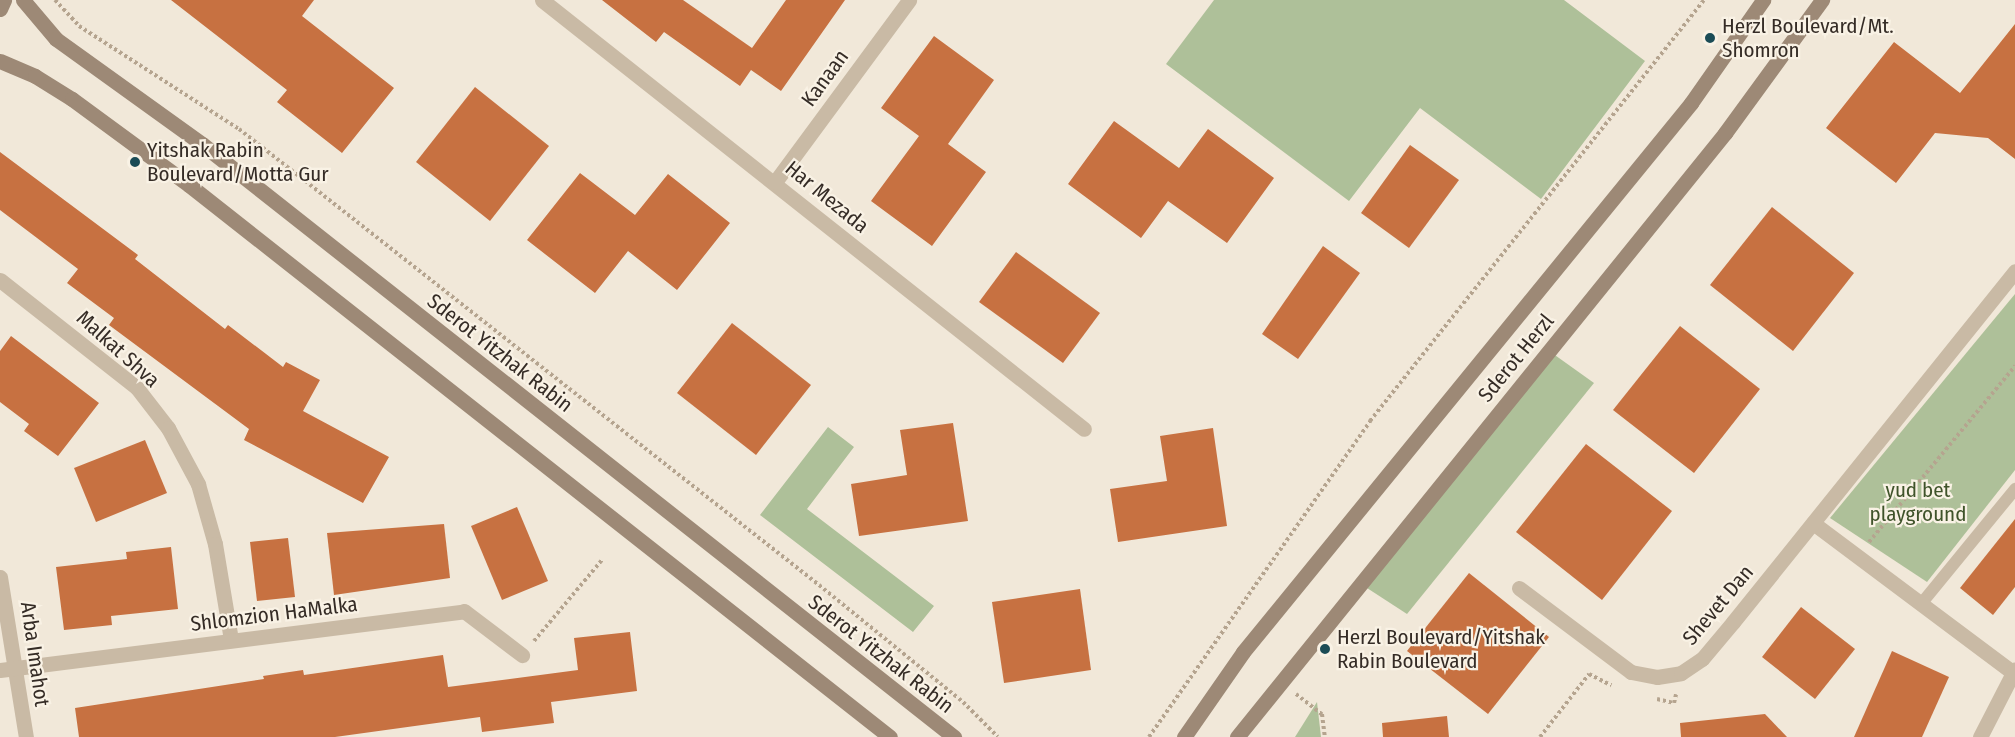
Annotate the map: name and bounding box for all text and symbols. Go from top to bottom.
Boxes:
place label: Herzl Boulevard/Mt. Shomron [1722,13,1894,63]
marker: Herzl Boulevard/Mt. Shomron [1703,31,1717,45]
street label: Kanaan [796,45,854,111]
place label: Yitshak Rabin Boulevard/Motta Gur [147,137,329,187]
marker: Yitshak Rabin Boulevard/Motta Gur [128,155,142,169]
street label: Har Mezada [780,156,874,238]
street label: Sderot Yitzhak Rabin [422,288,578,418]
street label: Malkat Shva [71,305,165,393]
street label: Sderot Herzl [1473,309,1559,407]
park label: yud bet playground [1870,477,1966,527]
street label: Shevet Dan [1677,560,1759,650]
street label: Sderot Yitzhak Rabin [803,589,959,719]
street label: Shlomzion HaMalka [189,591,359,637]
street label: Arba Imahot [15,600,55,708]
place label: Herzl Boulevard/Yitshak Rabin Boulevard [1337,624,1545,674]
marker: Herzl Boulevard/Yitshak Rabin Boulevard [1318,642,1332,656]

